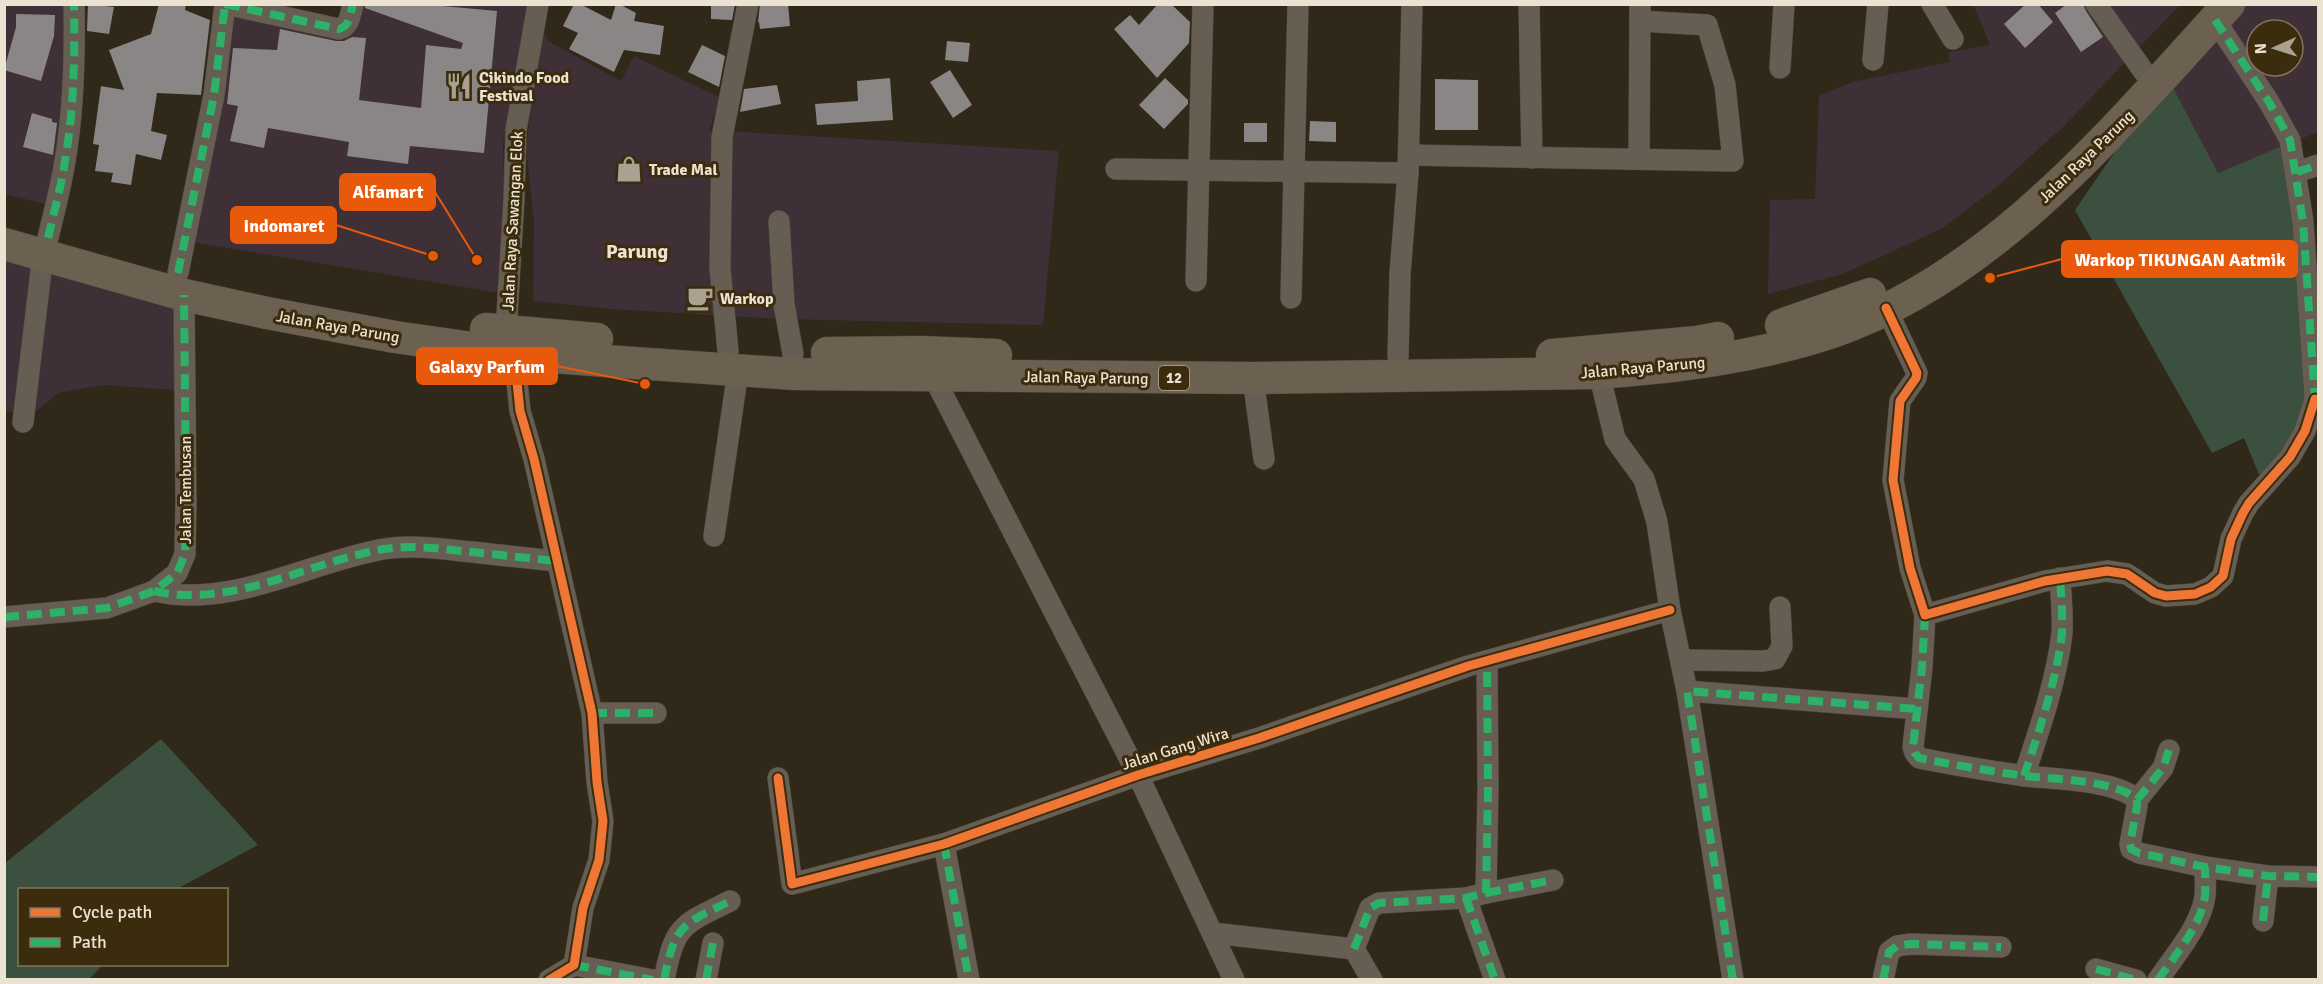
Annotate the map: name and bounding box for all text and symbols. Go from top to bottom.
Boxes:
north arrow [2245,18,2305,78]
text: N [2251,43,2271,55]
place label: Cikindo Food Festival [479,68,570,106]
restaurant icon: Cikindo Food Festival [444,71,474,101]
street label: Jalan Raya Parung [2035,106,2139,207]
street label: Jalan Raya Sawangan Elok [498,131,528,311]
shop icon: Trade Mal [614,154,644,184]
place label: Trade Mal [649,160,717,180]
callout: Alfamart [340,174,435,210]
text: Alfamart [353,181,424,203]
callout: Indomaret [231,207,336,243]
text: Indomaret [244,215,325,237]
district label: Parung [606,239,668,264]
callout: Warkop TIKUNGAN Aatmik [2062,241,2297,277]
text: Warkop TIKUNGAN Aatmik [2074,249,2286,271]
cafe icon: Warkop [685,283,715,313]
place label: Warkop [720,289,774,309]
street label: Jalan Raya Parung [275,306,401,348]
callout: Galaxy Parfum [417,348,557,384]
street label: Jalan Raya Parung [1580,353,1706,383]
text: Galaxy Parfum [429,356,545,378]
road number: 12 [1159,366,1189,390]
street label: Jalan Raya Parung [1023,367,1149,389]
street label: Jalan Tembusan [176,436,196,544]
street label: Jalan Gang Wira [1119,723,1231,775]
legend [18,888,228,966]
text: Cycle path [72,901,152,923]
text: Path [72,931,107,953]

